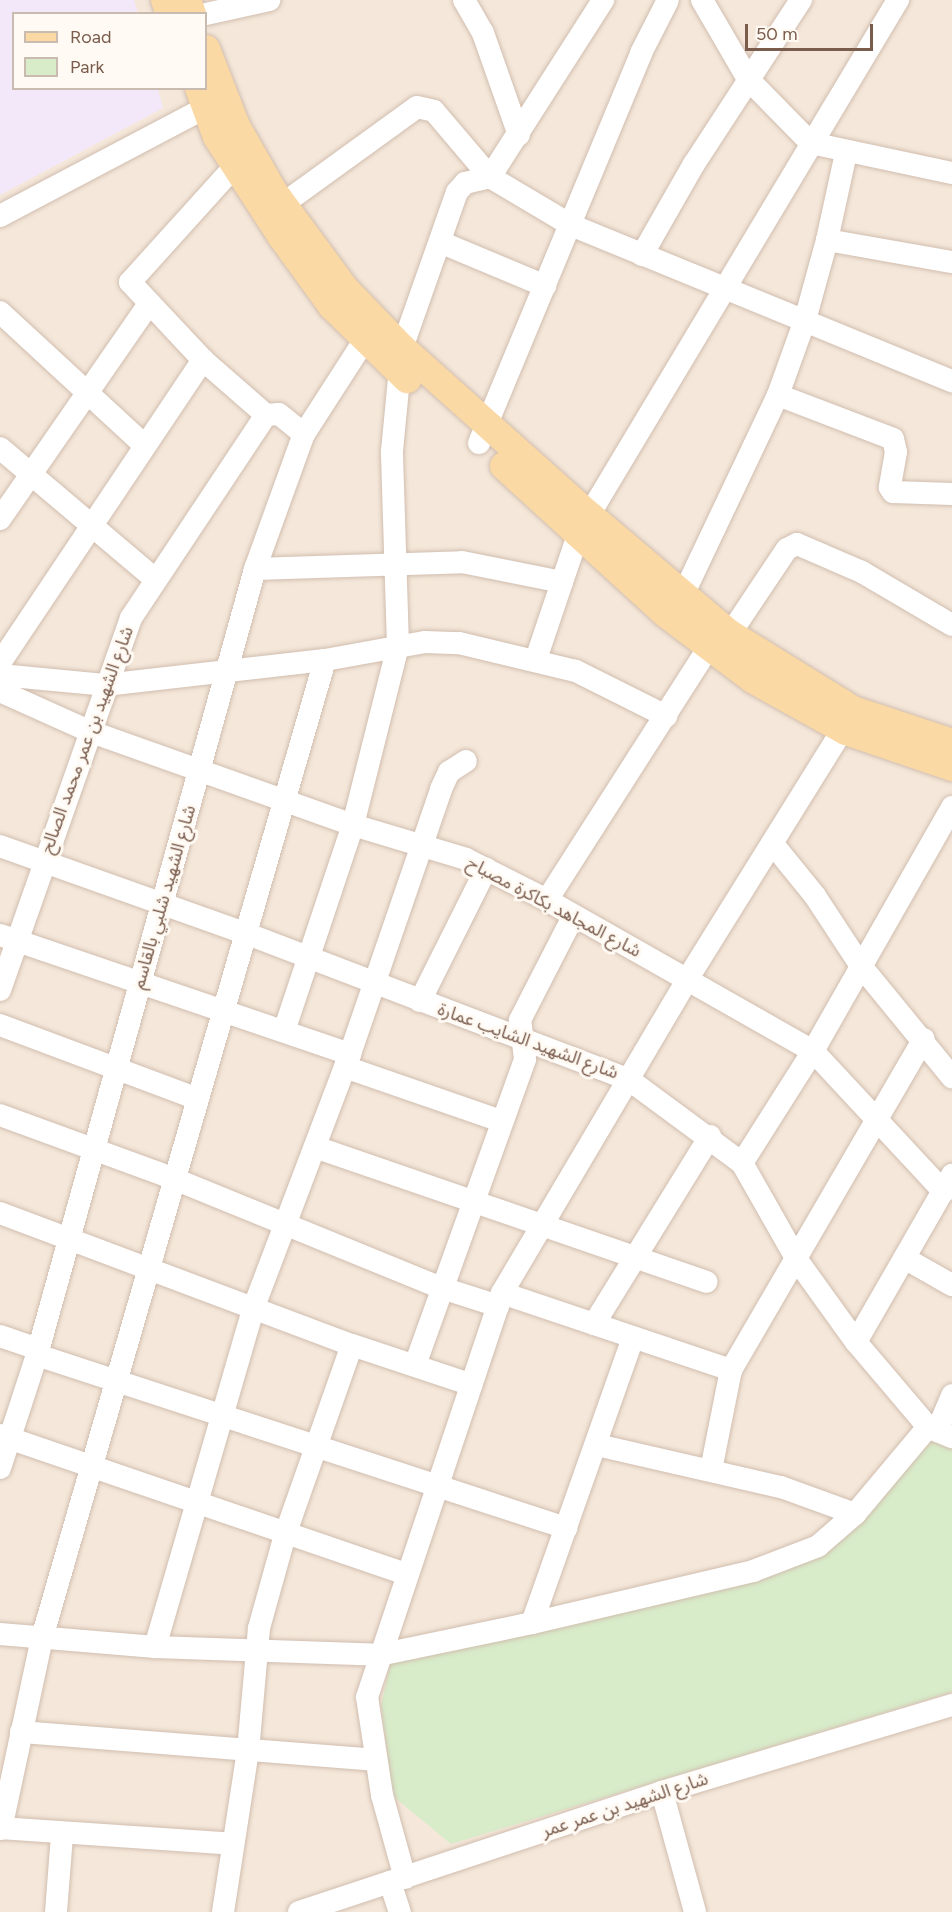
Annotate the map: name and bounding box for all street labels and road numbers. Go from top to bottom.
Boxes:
street label: شارع الشهيد بن عمر محمد الصالح [36,623,138,857]
street label: شارع الشهيد شلبي بالقاسم [127,803,201,991]
street label: شارع المجاهد بكاكرة مصباح [463,852,645,962]
street label: شارع الشهيد الشايب عمارة [435,998,621,1084]
street label: شارع الشهيد بن عمر عمر [539,1768,711,1842]

